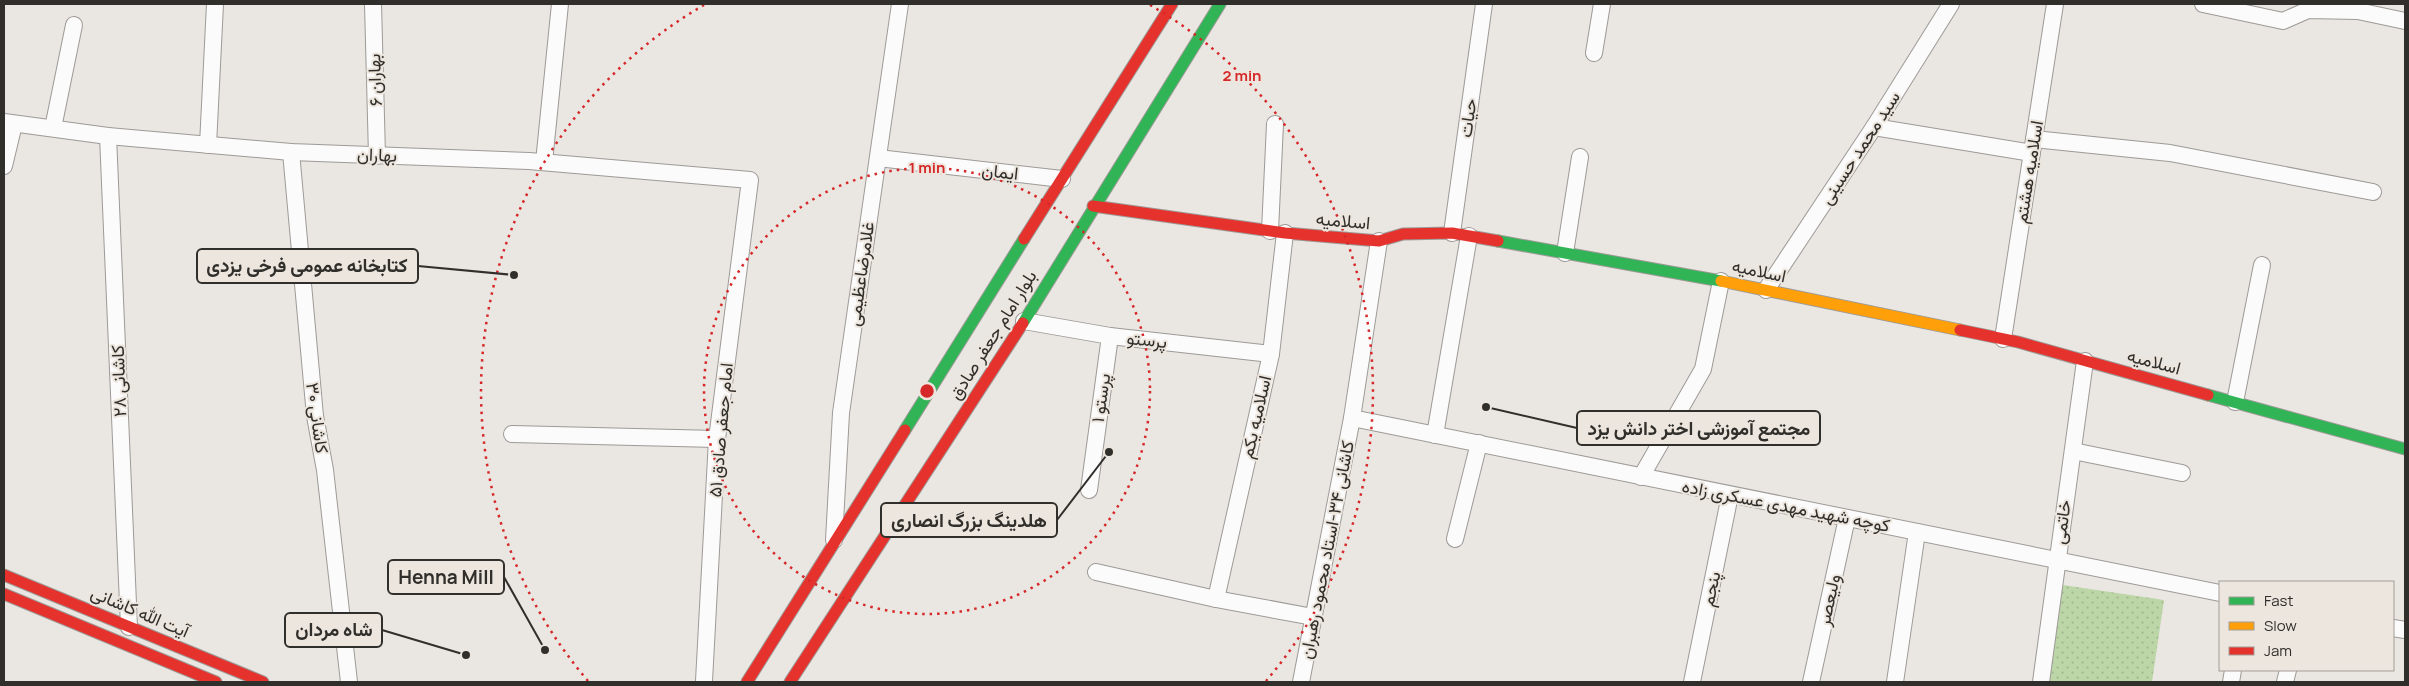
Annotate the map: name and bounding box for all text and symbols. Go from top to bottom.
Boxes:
street label: بهاران ۶ [361,53,387,107]
text: 2 min [1222,65,1262,86]
street label: سید محمد حسینی [1813,86,1905,209]
street label: حیات [1452,97,1482,139]
street label: اسلامیه هشتم [2008,119,2049,225]
street label: بهاران [356,141,398,167]
text: 1 min [909,157,945,178]
street label: ایمان [980,157,1020,185]
street label: اسلامیه [1315,206,1371,234]
street label: غلامرضاعظیمی [841,220,879,328]
callout: کتابخانه عمومی فرخی یزدی [197,249,418,283]
text: کتابخانه عمومی فرخی یزدی [206,252,408,278]
street label: اسلامیه [1730,253,1788,287]
street label: بلوار امام جعفر صادق [943,265,1043,404]
street label: پرستو [1126,325,1168,354]
street label: اسلامیه [2125,342,2184,380]
street label: کاشانی ۲۸ [105,345,131,417]
street label: امام جعفر صادق ۵۱ [702,362,739,498]
street label: پرستو ۱ [1085,372,1116,424]
street label: اسلامیه یکم [1234,373,1277,461]
street label: کاشانی ۳۰ [301,381,335,455]
centre of rings [918,382,936,400]
callout: مجتمع آموزشی اختر دانش یزد [1577,411,1820,445]
text: مجتمع آموزشی اختر دانش یزد [1588,415,1810,442]
street label: کاشانی ۳۴-استاد محمود رهبران [1293,439,1359,661]
street label: کوچه شهید مهدی عسکری زاده [1680,473,1892,538]
street label: خاتمی [2046,498,2076,546]
callout: هلدینگ بزرگ انصاری [881,503,1057,537]
text: هلدینگ بزرگ انصاری [891,507,1047,533]
callout: Henna Mill [388,560,504,594]
text: Henna Mill [398,564,494,590]
street label: پنجم [1695,569,1726,609]
street label: ولیعصر [1811,572,1845,629]
street label: آیت الله کاشانی [87,580,195,643]
legend [2219,581,2394,671]
text: Fast [2264,590,2293,611]
callout: شاه مردان [285,613,382,647]
text: Slow [2264,615,2297,636]
text: شاه مردان [295,616,373,642]
text: Jam [2264,640,2292,661]

